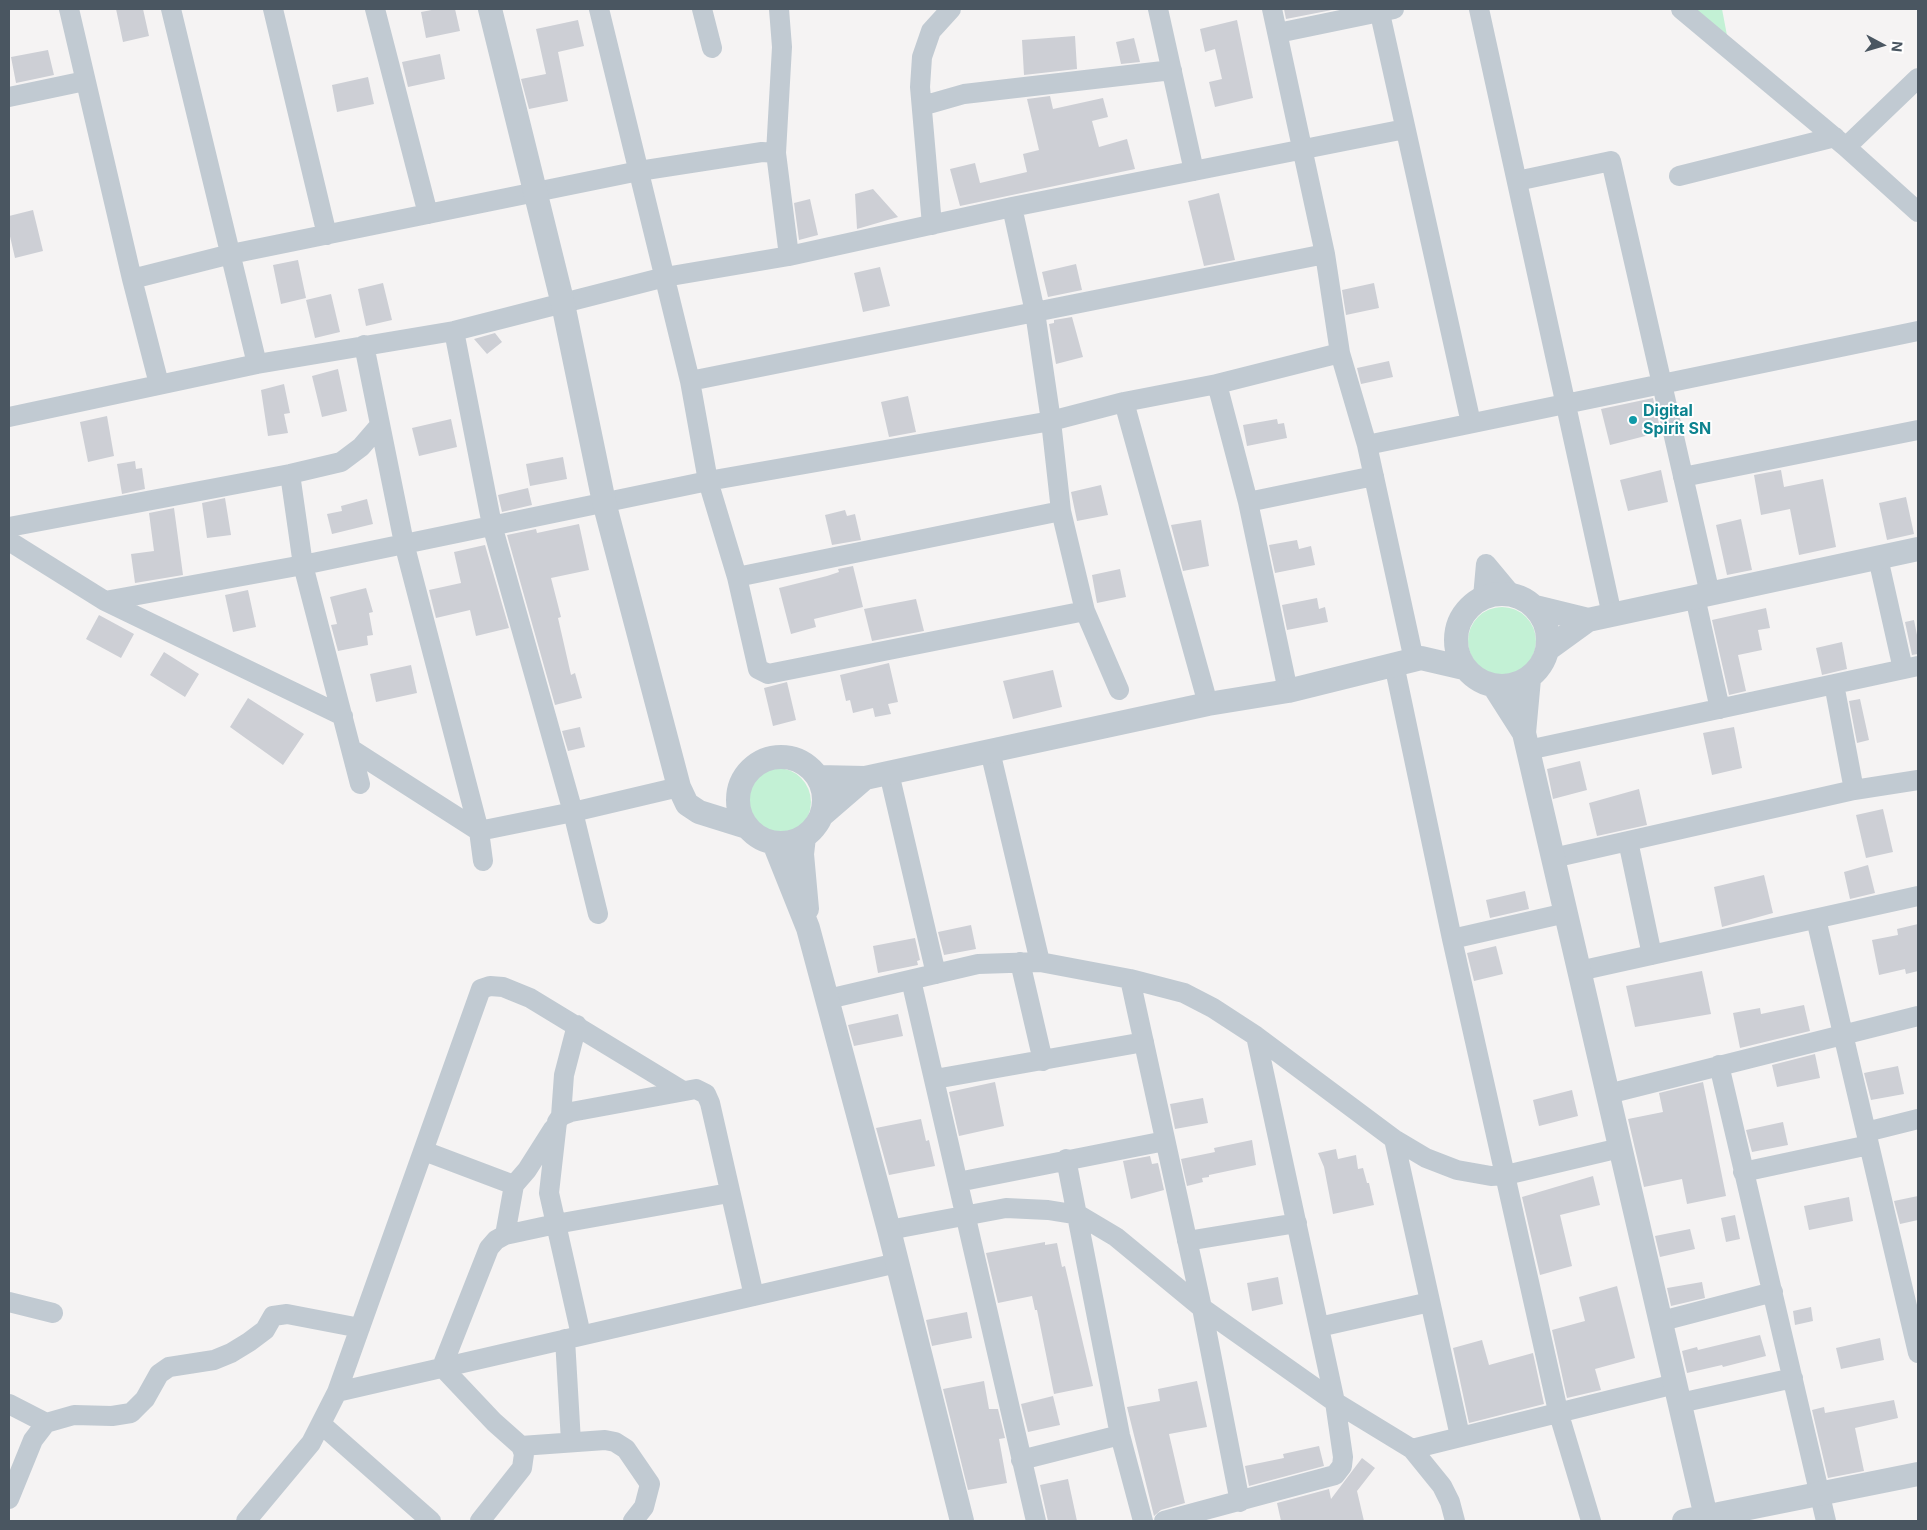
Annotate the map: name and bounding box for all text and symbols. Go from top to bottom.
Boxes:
north arrow [1857,20,1907,70]
text: N [1888,40,1906,53]
place label: Digital Spirit SN [1643,401,1711,439]
marker: Digital Spirit SN [1627,414,1639,426]

